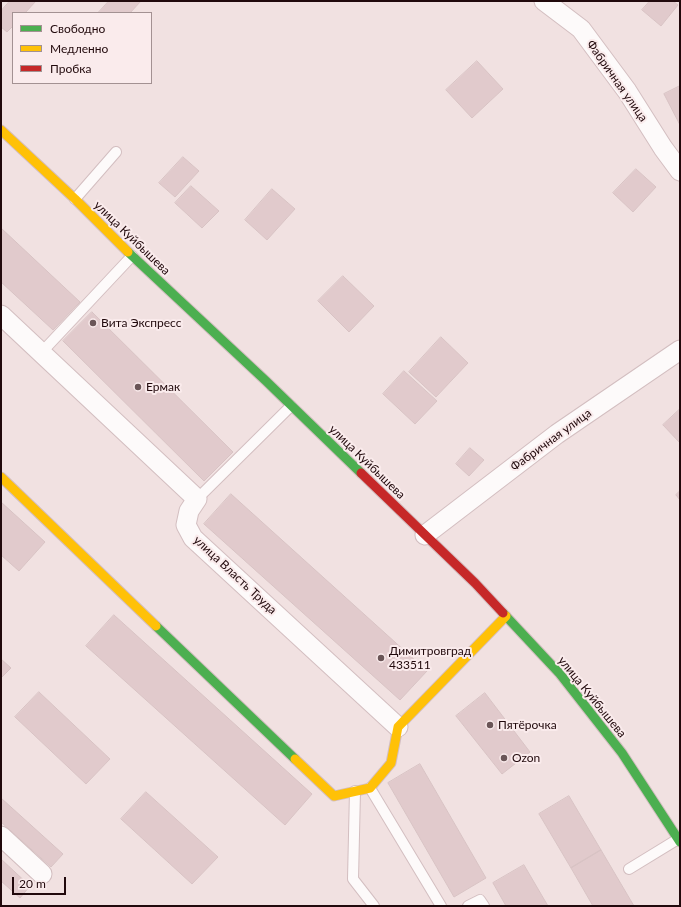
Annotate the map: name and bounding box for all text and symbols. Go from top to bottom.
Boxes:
legend [12,12,152,84]
text: Свободно [50,21,105,36]
street label: Фабричная улица [583,37,651,125]
text: Медленно [50,41,108,56]
text: Пробка [50,61,91,76]
street label: улица Куйбышева [91,198,173,278]
place label: Вита Экспресс [101,316,181,330]
marker: Вита Экспресс [88,318,98,328]
place label: Ермак [146,380,180,394]
marker: Ермак [133,382,143,392]
street label: Фабричная улица [508,406,594,474]
street label: улица Куйбышева [326,422,408,502]
street label: улица Власть Труда [190,533,280,617]
place label: Димитровград 433511 [389,644,471,672]
marker: Димитровград 433511 [376,653,386,663]
street label: улица Куйбышева [555,654,629,740]
place label: Пятёрочка [498,718,557,732]
marker: Пятёрочка [485,720,495,730]
place label: Ozon [512,751,540,765]
marker: Ozon [499,753,509,763]
scale bar [14,869,68,895]
text: 20 m [19,876,46,891]

